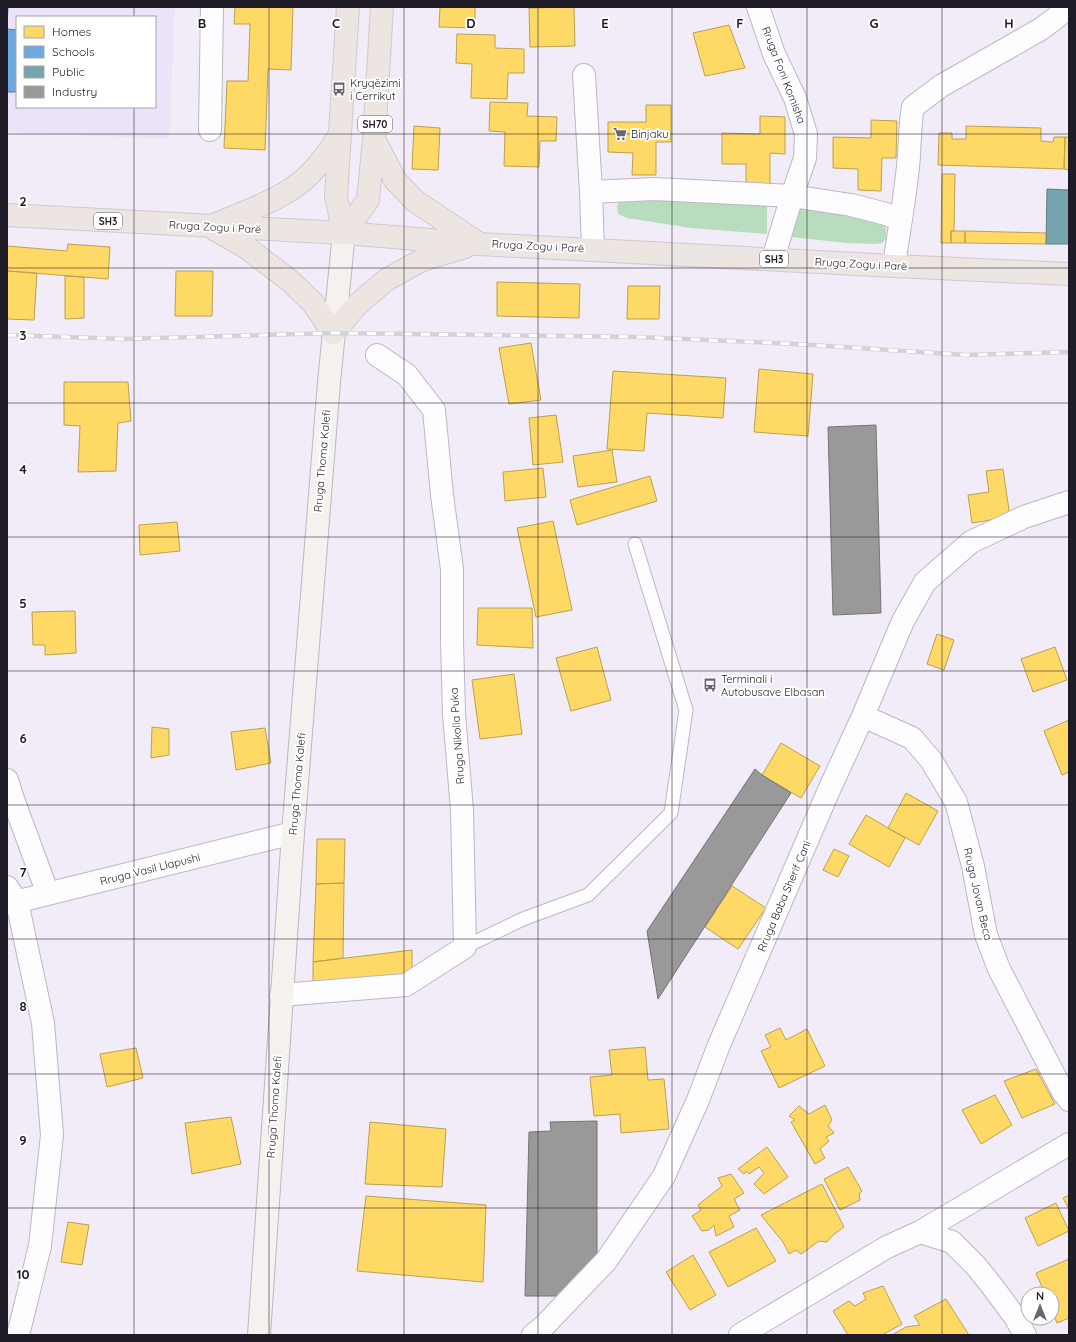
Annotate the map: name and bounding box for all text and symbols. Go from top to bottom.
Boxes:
text: B [198,15,206,31]
text: C [332,15,340,31]
text: D [466,15,476,31]
text: E [601,15,609,31]
text: F [736,15,744,31]
text: G [869,15,879,31]
text: H [1004,15,1014,31]
legend [16,16,156,108]
text: Homes [52,24,92,39]
street label: Rruga Foni Komisha [759,24,809,126]
text: Schools [52,44,95,59]
text: Public [52,64,85,79]
place label: Kryqëzimi i Cerrikut [350,76,401,103]
bus stop icon: Kryqëzimi i Cerrikut [331,81,347,97]
text: Industry [52,84,97,99]
road number: SH70 [358,116,392,132]
supermarket icon: Binjaku [612,126,628,142]
place label: Binjaku [631,127,669,141]
text: 2 [19,193,27,209]
road number: SH3 [94,213,122,229]
street label: Rruga Zogu i Parë [168,218,262,236]
street label: Rruga Zogu i Parë [491,237,585,255]
road number: SH3 [760,251,788,267]
street label: Rruga Zogu i Parë [814,255,908,273]
text: 3 [20,327,27,343]
street label: Rruga Thoma Kalefi [311,409,333,513]
text: 4 [19,461,27,477]
text: 5 [19,595,27,611]
place label: Terminali i Autobusave Elbasan [721,672,825,699]
bus stop icon: Terminali i Autobusave Elbasan [702,677,718,693]
street label: Rruga Nikolla Puka [447,687,467,785]
text: 6 [19,730,27,746]
street label: Rruga Thoma Kalefi [286,732,308,836]
street label: Rruga Baba Sherif Cani [754,838,814,954]
street label: Rruga Jovan Beca [961,846,995,942]
street label: Rruga Vasil Llapushi [98,850,202,888]
text: 7 [19,864,27,880]
text: 8 [19,998,27,1014]
street label: Rruga Thoma Kalefi [263,1055,285,1159]
text: 9 [19,1132,27,1148]
text: 10 [16,1266,30,1282]
north arrow [1020,1286,1060,1326]
text: N [1036,1289,1044,1303]

